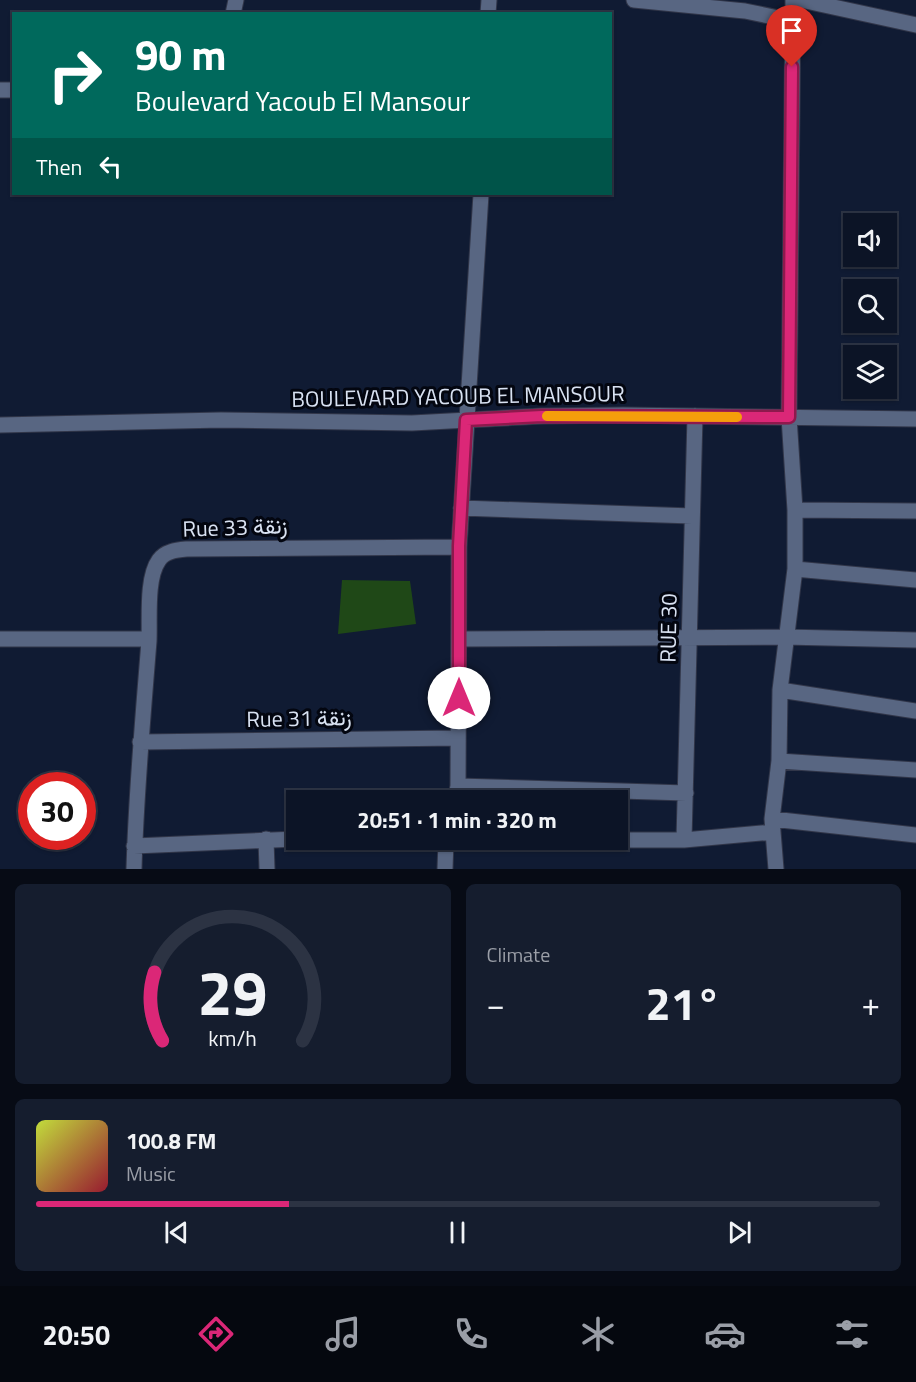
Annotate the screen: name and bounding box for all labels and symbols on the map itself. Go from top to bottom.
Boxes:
pin [766,5,817,67]
street label: BOULEVARD YACOUB EL MANSOUR [291,376,625,416]
street label: Rue 33 زنقة [182,508,288,546]
street label: RUE 30 [650,593,686,663]
position arrow [427,666,491,730]
street label: Rue 31 زنقة [246,700,352,736]
speed limit sign: 30 [18,772,96,850]

